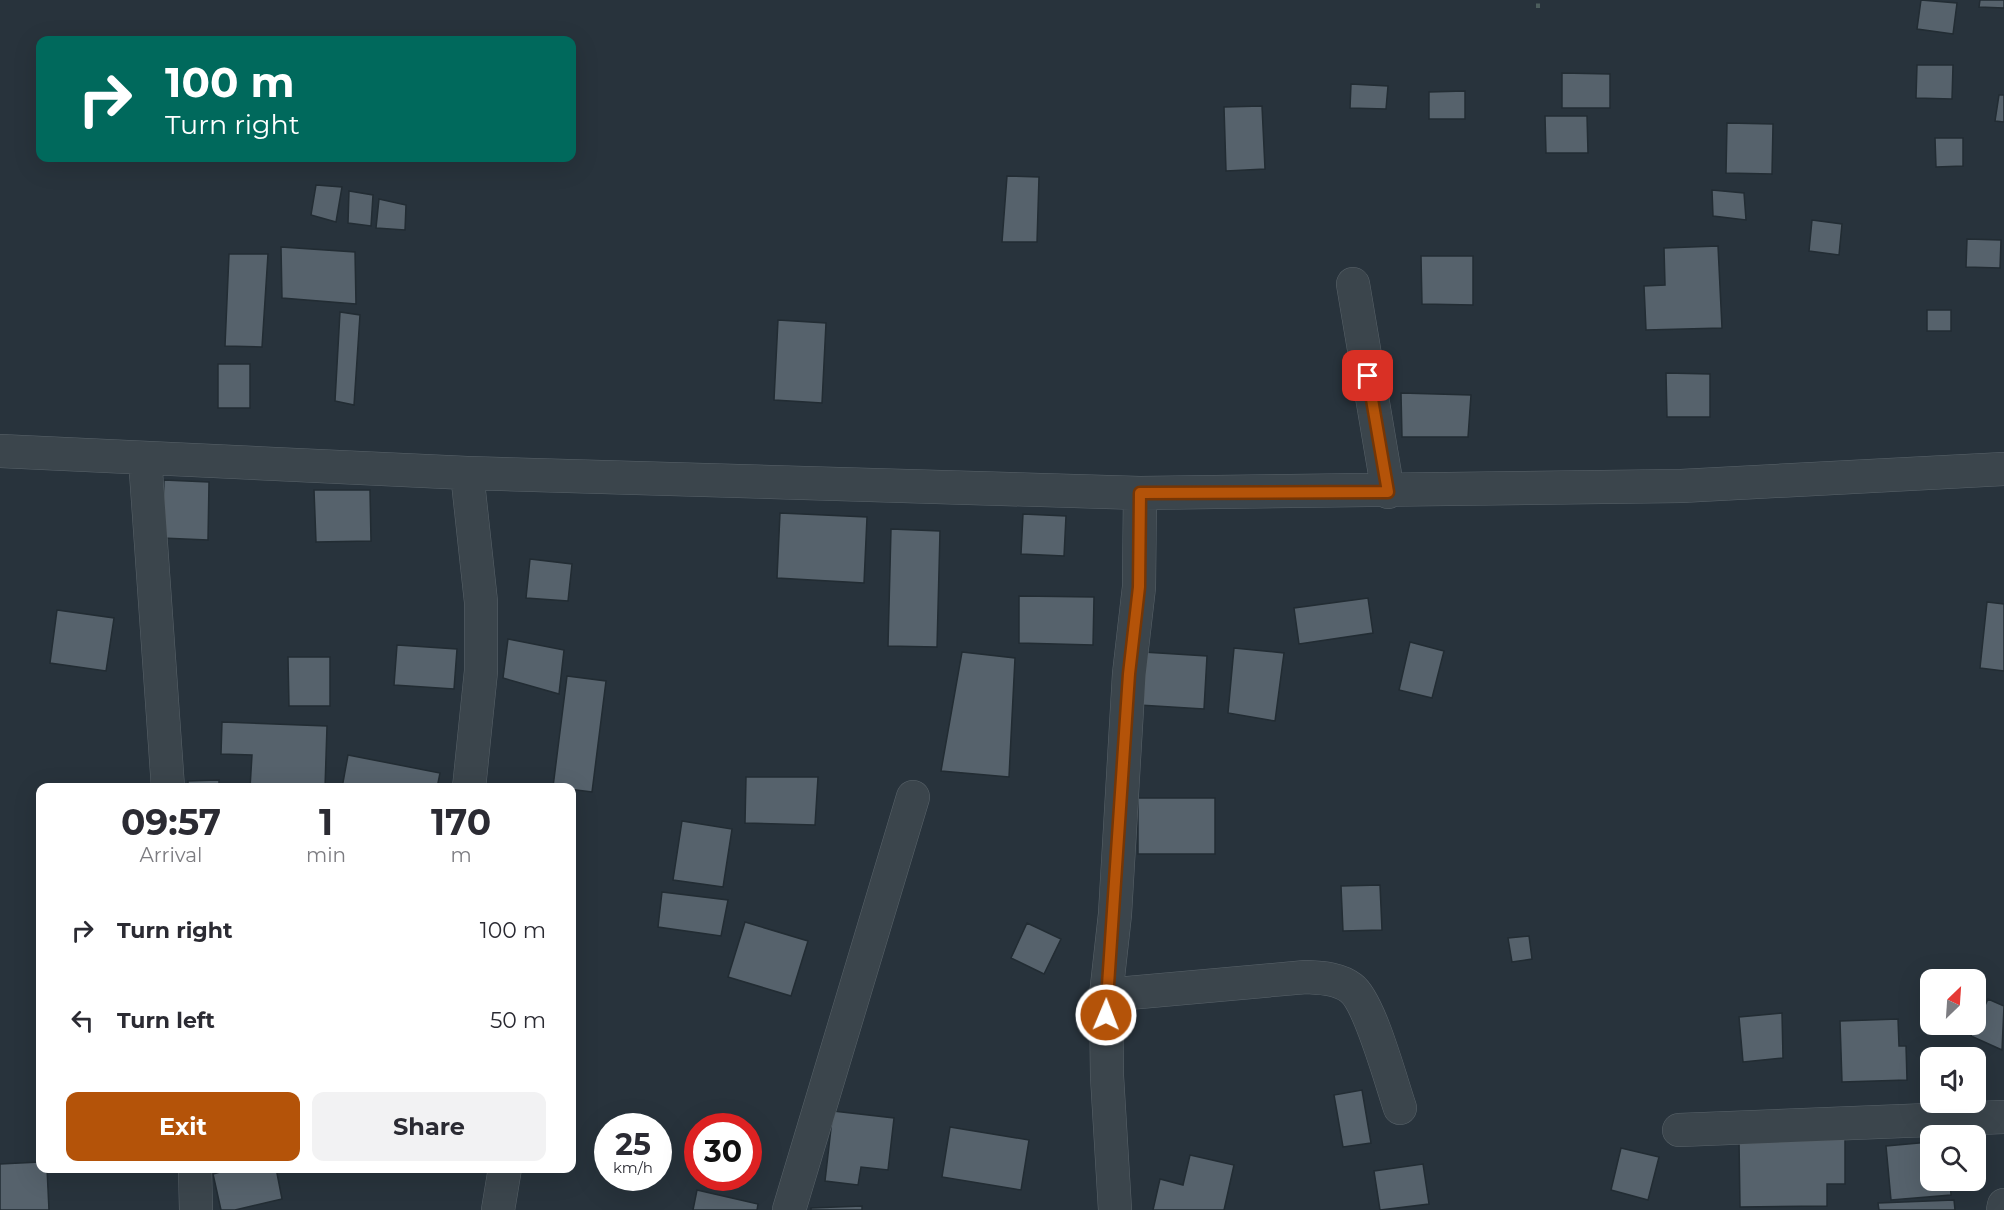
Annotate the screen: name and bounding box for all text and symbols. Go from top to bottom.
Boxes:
text: 100 m [165,56,294,108]
icon: right [66,60,144,138]
text: Turn right [165,108,300,141]
pin [1342,350,1393,401]
icon: arrive [1351,359,1384,392]
text: 09:57 [121,800,221,844]
text: 1 [319,800,333,844]
text: 170 [431,800,491,844]
text: Arrival [139,843,203,867]
text: min [306,843,346,867]
text: m [450,843,472,867]
icon: right [66,914,99,947]
text: Turn right [117,917,232,944]
text: 100 m [480,917,546,944]
north arrow [1920,969,1986,1035]
map controls [1920,969,1986,1191]
position arrow [1074,983,1138,1047]
icon: left [66,1004,99,1037]
text: Turn left [117,1007,215,1034]
text: 50 m [490,1007,546,1034]
button: sound [1920,1047,1986,1113]
button: Exit [66,1092,300,1161]
button: Share [312,1092,546,1161]
speed limit sign: 30 [684,1113,762,1191]
button: search [1920,1125,1986,1191]
text: 25 [615,1126,651,1163]
text: km/h [613,1158,653,1177]

